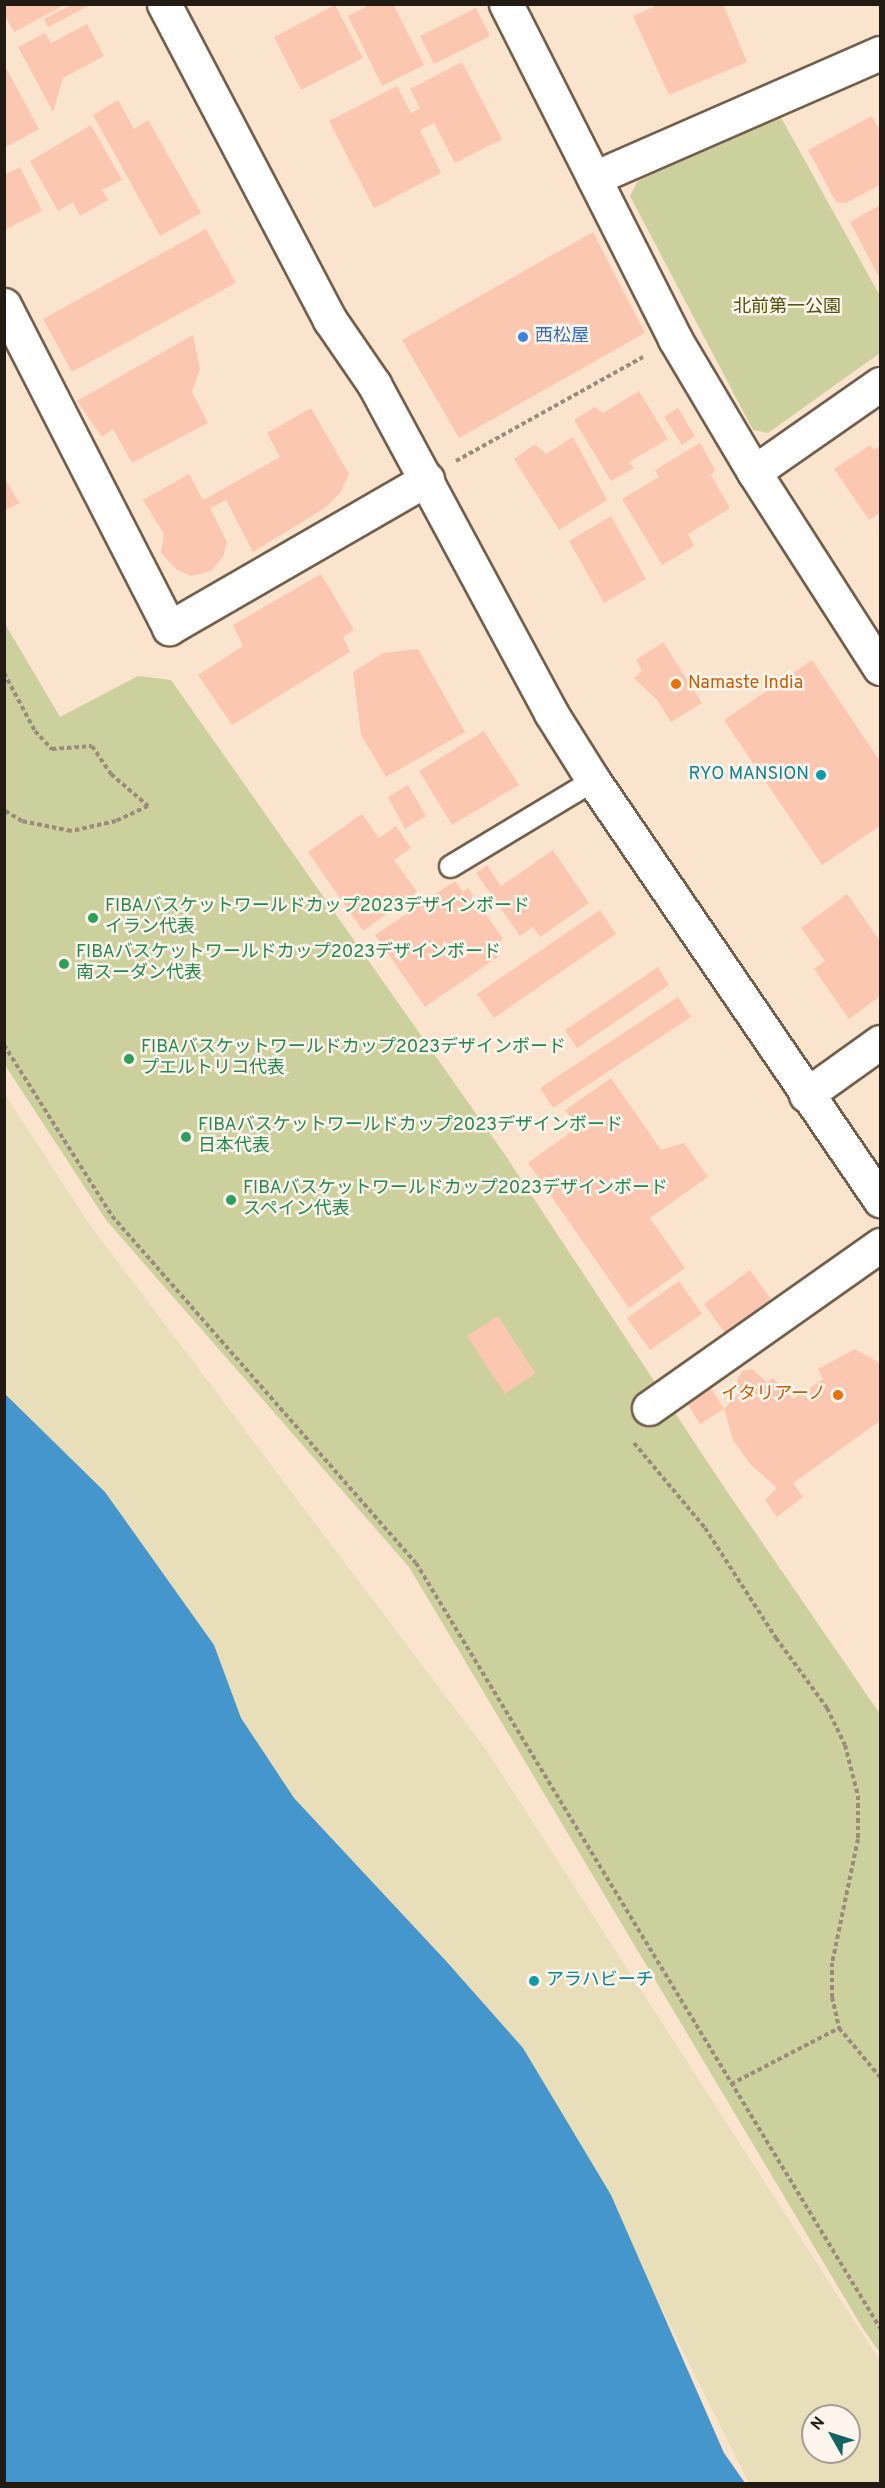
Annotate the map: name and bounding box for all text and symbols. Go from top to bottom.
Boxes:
park label: 北前第一公園 [733,297,841,319]
place label: 西松屋 [535,326,589,348]
marker: 西松屋 [516,330,530,344]
place label: Namaste India [688,673,803,695]
marker: Namaste India [669,677,683,691]
place label: RYO MANSION [688,764,809,786]
marker: RYO MANSION [814,768,828,782]
place label: FIBAバスケットワールドカップ2023デザインボード イラン代表 [105,897,530,940]
marker: FIBAバスケットワールドカップ2023デザインボード イラン代表 [86,911,100,925]
place label: FIBAバスケットワールドカップ2023デザインボード 南スーダン代表 [76,943,501,986]
marker: FIBAバスケットワールドカップ2023デザインボード 南スーダン代表 [57,957,71,971]
place label: FIBAバスケットワールドカップ2023デザインボード プエルトリコ代表 [141,1038,566,1080]
marker: FIBAバスケットワールドカップ2023デザインボード プエルトリコ代表 [122,1052,136,1066]
place label: FIBAバスケットワールドカップ2023デザインボード 日本代表 [198,1116,623,1158]
marker: FIBAバスケットワールドカップ2023デザインボード 日本代表 [179,1130,193,1144]
place label: FIBAバスケットワールドカップ2023デザインボード スペイン代表 [243,1179,668,1222]
marker: FIBAバスケットワールドカップ2023デザインボード スペイン代表 [224,1193,238,1207]
place label: イタリアーノ [719,1384,826,1406]
marker: イタリアーノ [831,1388,845,1402]
place label: アラハビーチ [546,1970,654,1992]
marker: アラハビーチ [527,1974,541,1988]
north arrow [801,2404,861,2464]
text: N [807,2413,830,2435]

